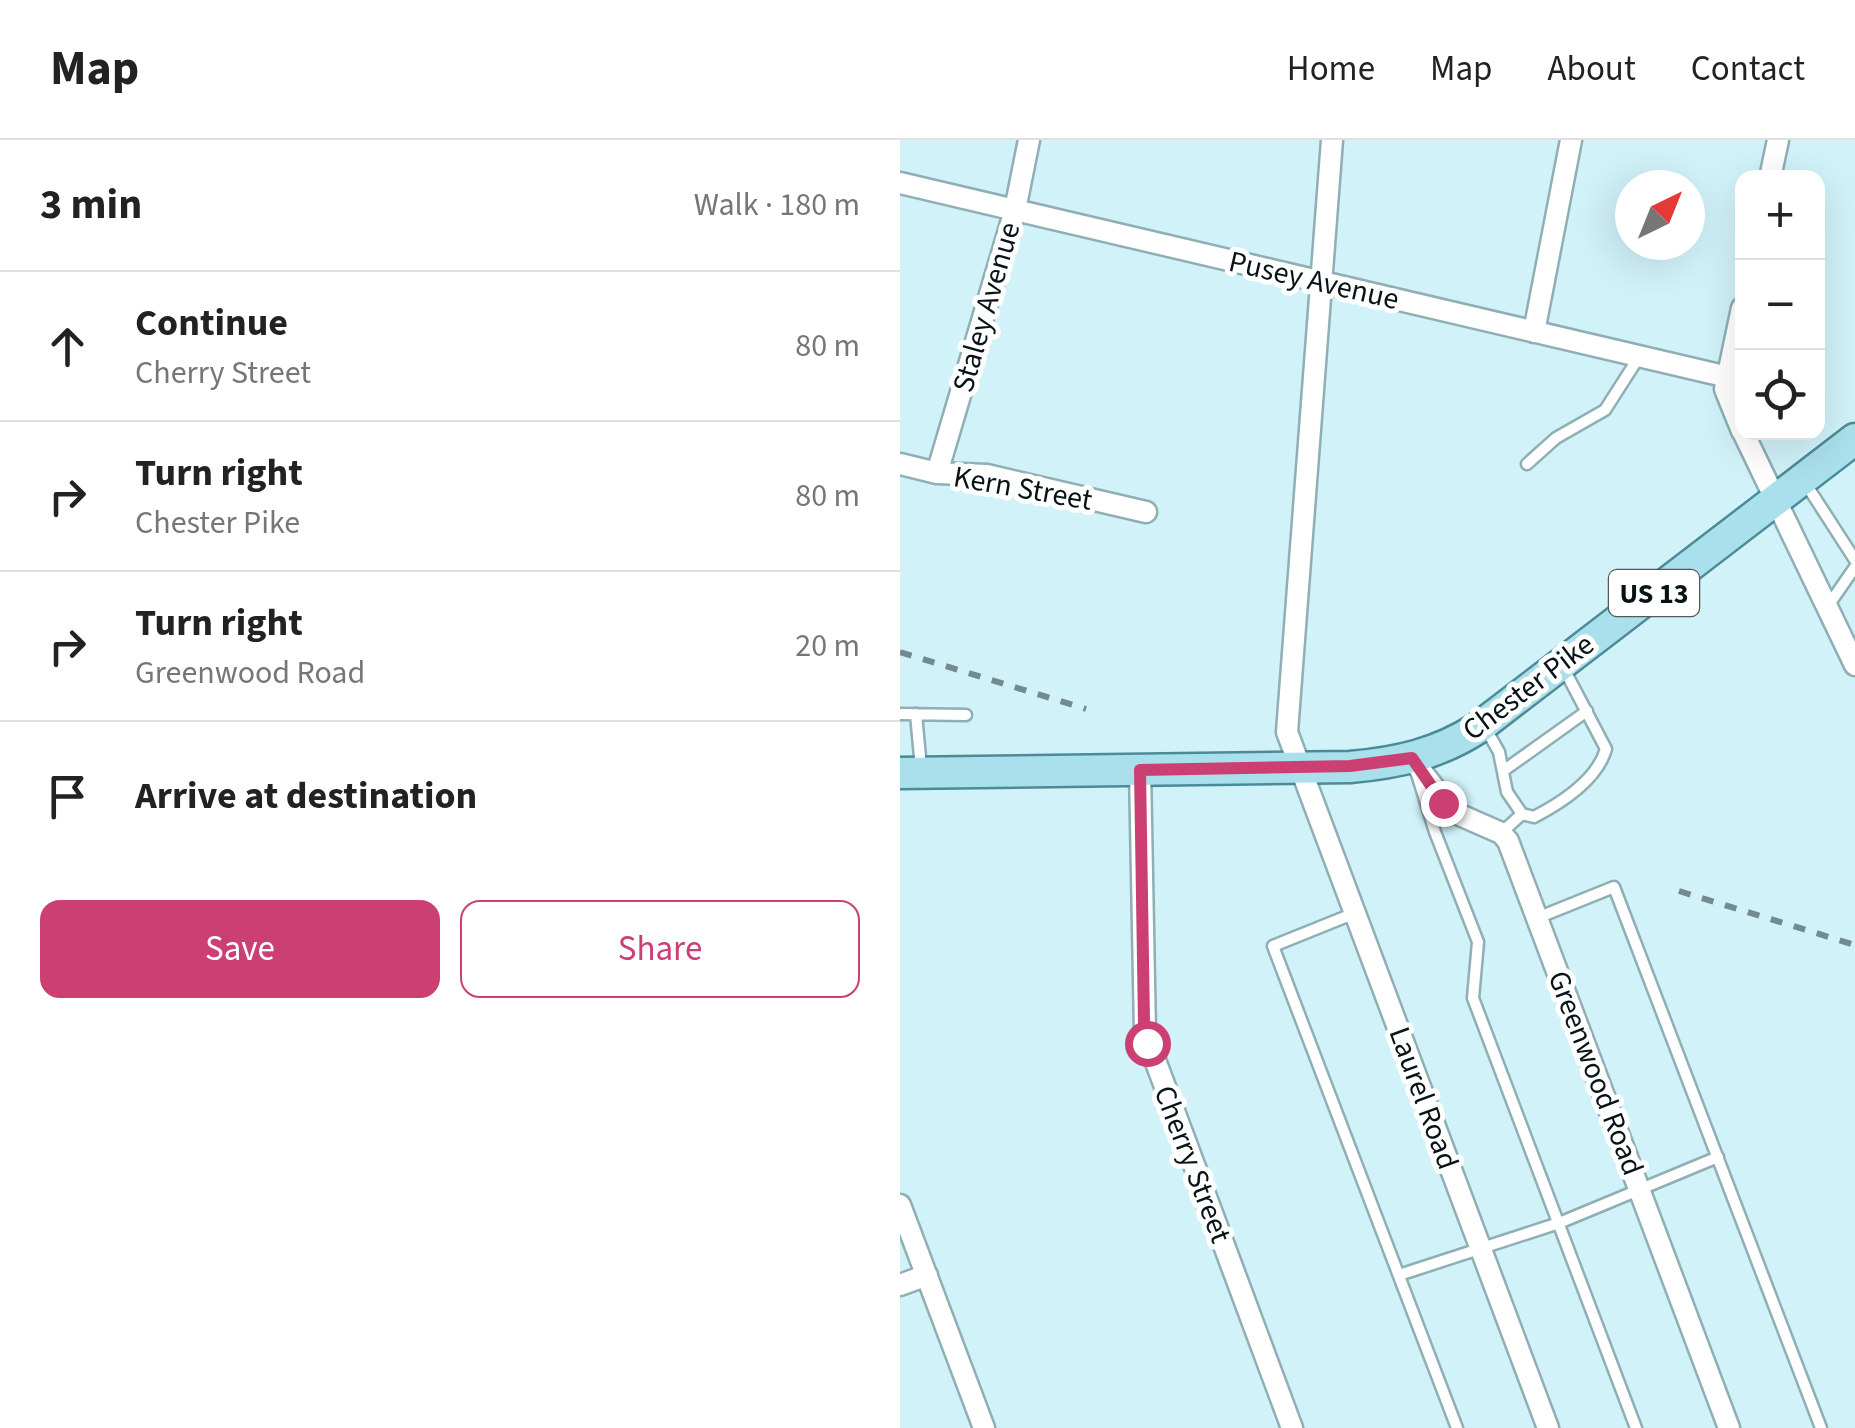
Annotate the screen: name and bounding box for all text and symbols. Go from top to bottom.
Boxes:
text: Map [50,35,139,103]
text: Home [1287,44,1375,94]
text: Map [1430,44,1493,94]
text: About [1548,44,1636,94]
text: Contact [1691,44,1805,94]
north arrow [1615,170,1705,260]
map controls [1735,170,1825,440]
button: + [1735,170,1825,260]
text: 3 min [40,175,142,235]
text: Walk · 180 m [694,182,860,228]
street label: Staley Avenue [942,217,1031,397]
street label: Pusey Avenue [1225,240,1403,321]
button: − [1735,260,1825,350]
text: Continue [135,296,288,350]
icon: ahead [40,319,95,374]
text: 80 m [795,323,860,369]
text: Cherry Street [135,350,311,396]
button: locate [1735,350,1825,440]
text: Turn right [135,446,303,500]
street label: Kern Street [950,455,1096,522]
icon: right [40,469,95,524]
text: 80 m [795,473,860,519]
text: Chester Pike [135,500,300,546]
road number: US 13 [1609,570,1699,616]
text: Turn right [135,596,303,650]
icon: right [40,619,95,674]
text: 20 m [795,623,860,669]
street label: Chester Pike [1454,624,1603,751]
text: Greenwood Road [135,650,365,696]
icon: arrive [40,769,95,824]
text: Arrive at destination [135,769,477,823]
route end [1421,781,1467,827]
button: Save [40,900,440,998]
button: Share [460,900,860,998]
street label: Greenwood Road [1537,965,1654,1182]
route start [1125,1021,1171,1067]
street label: Laurel Road [1378,1021,1469,1176]
street label: Cherry Street [1143,1079,1242,1249]

